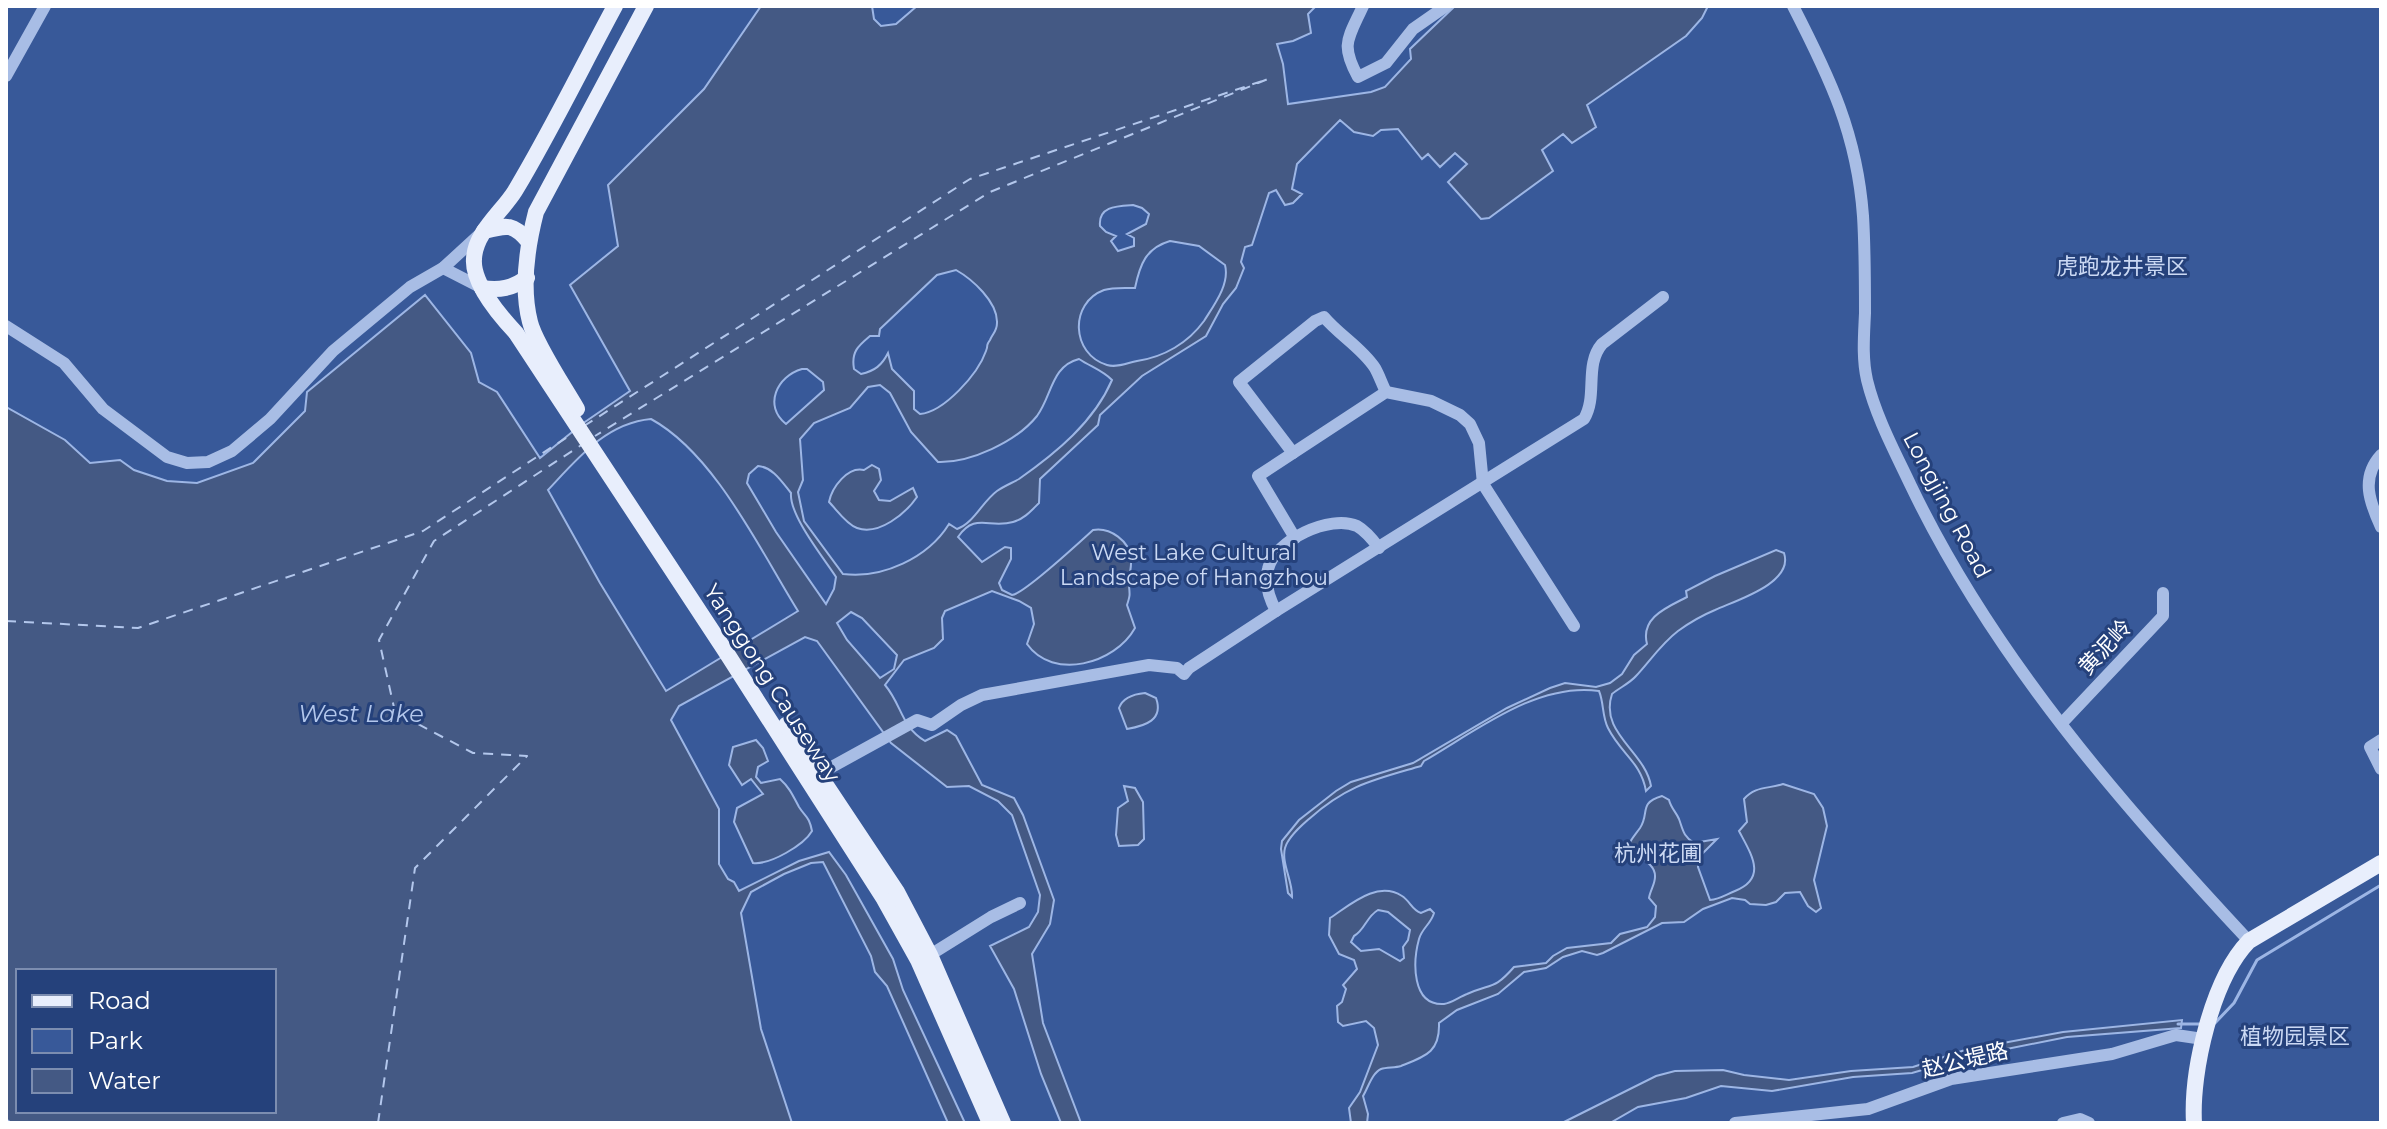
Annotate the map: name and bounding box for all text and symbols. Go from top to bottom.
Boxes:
park label: 虎跑龙井景区 [2056,253,2188,280]
street label: Longjing Road [1897,427,1997,583]
park label: West Lake Cultural Landscape of Hangzhou [1060,539,1328,591]
street label: Yanggong Causeway [698,579,846,787]
street label: 黄泥岭 [2073,614,2137,680]
water label: West Lake [298,699,424,728]
park label: 杭州花圃 [1614,840,1702,867]
legend [16,969,276,1113]
text: Road [88,986,151,1015]
park label: 植物园景区 [2240,1023,2350,1050]
text: Park [88,1026,143,1055]
street label: 赵公堤路 [1919,1037,2011,1083]
text: Water [88,1066,161,1095]

